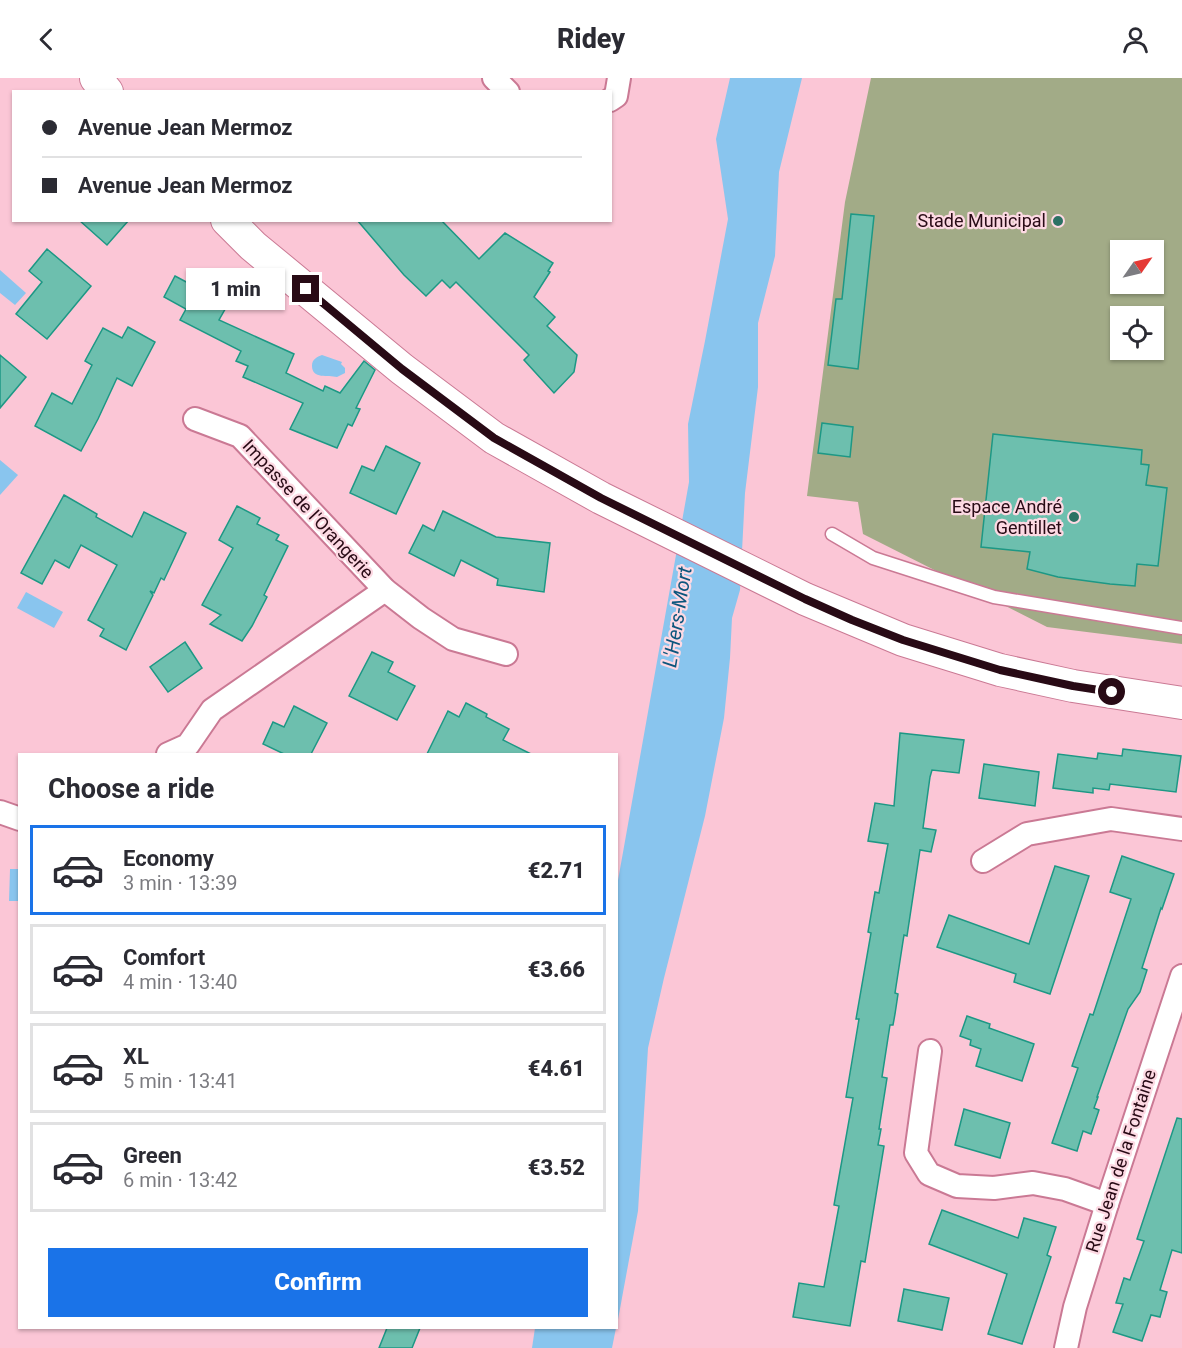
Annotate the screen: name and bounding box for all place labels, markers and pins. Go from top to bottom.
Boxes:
place label: Stade Municipal [917,210,1046,231]
marker: Stade Municipal [1051,214,1065,228]
place label: Espace André Gentillet [952,496,1062,538]
marker: Espace André Gentillet [1067,510,1081,524]

